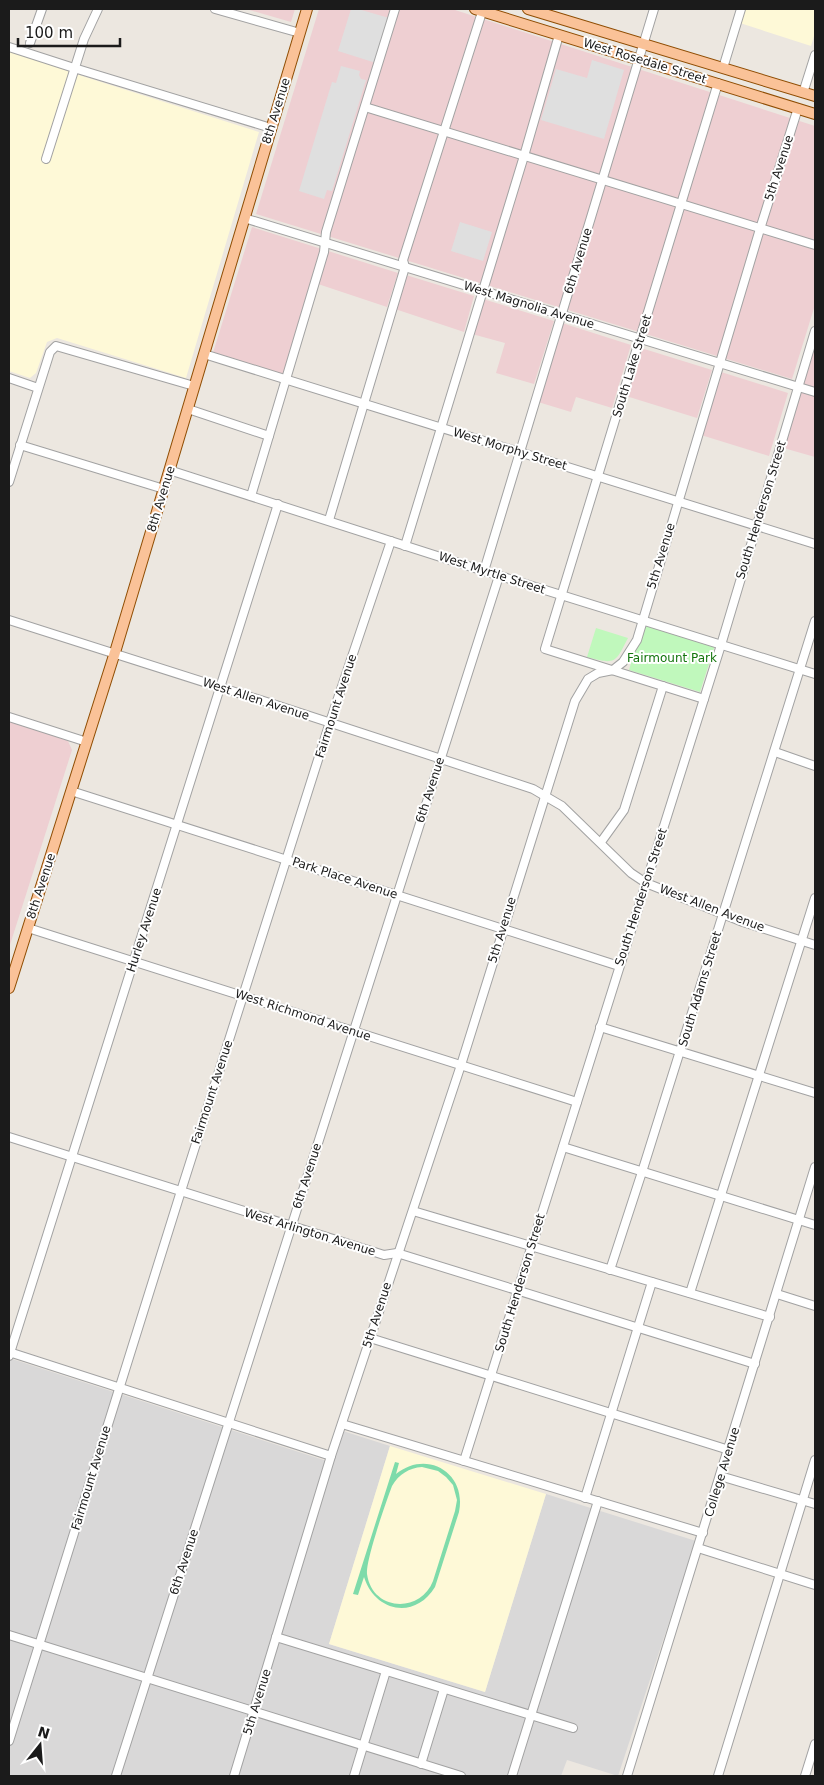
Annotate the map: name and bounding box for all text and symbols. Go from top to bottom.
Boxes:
scale bar [18,15,120,47]
text: 100 m [25,24,73,42]
street label: West Rosedale Street [582,36,709,86]
street label: 8th Avenue [259,76,293,146]
street label: 5th Avenue [762,133,796,203]
street label: 6th Avenue [561,226,595,296]
street label: West Magnolia Avenue [462,278,596,332]
street label: South Lake Street [610,313,654,419]
street label: West Morphy Street [451,425,569,473]
street label: South Henderson Street [733,439,789,581]
street label: 8th Avenue [144,464,178,534]
street label: 5th Avenue [644,521,678,591]
street label: West Myrtle Street [437,549,547,597]
park label: Fairmount Park [627,651,717,665]
street label: Fairmount Avenue [313,652,359,760]
street label: West Allen Avenue [201,675,311,723]
street label: 6th Avenue [413,755,447,825]
street label: South Henderson Street [612,826,670,968]
street label: 8th Avenue [24,851,58,921]
street label: Park Place Avenue [290,854,400,902]
street label: West Allen Avenue [657,881,767,935]
street label: Hurley Avenue [124,886,164,974]
street label: 5th Avenue [485,895,519,965]
street label: South Adams Street [676,929,724,1048]
street label: West Richmond Avenue [233,986,373,1044]
street label: Fairmount Avenue [189,1038,235,1146]
street label: 6th Avenue [290,1141,324,1211]
street label: West Arlington Avenue [243,1205,377,1259]
street label: South Henderson Street [492,1212,548,1354]
street label: 5th Avenue [360,1280,394,1350]
street label: Fairmount Avenue [68,1424,114,1532]
street label: College Avenue [702,1425,742,1519]
street label: 6th Avenue [167,1527,201,1597]
street label: 5th Avenue [240,1667,274,1737]
north arrow [15,1720,65,1770]
text: N [36,1723,52,1742]

